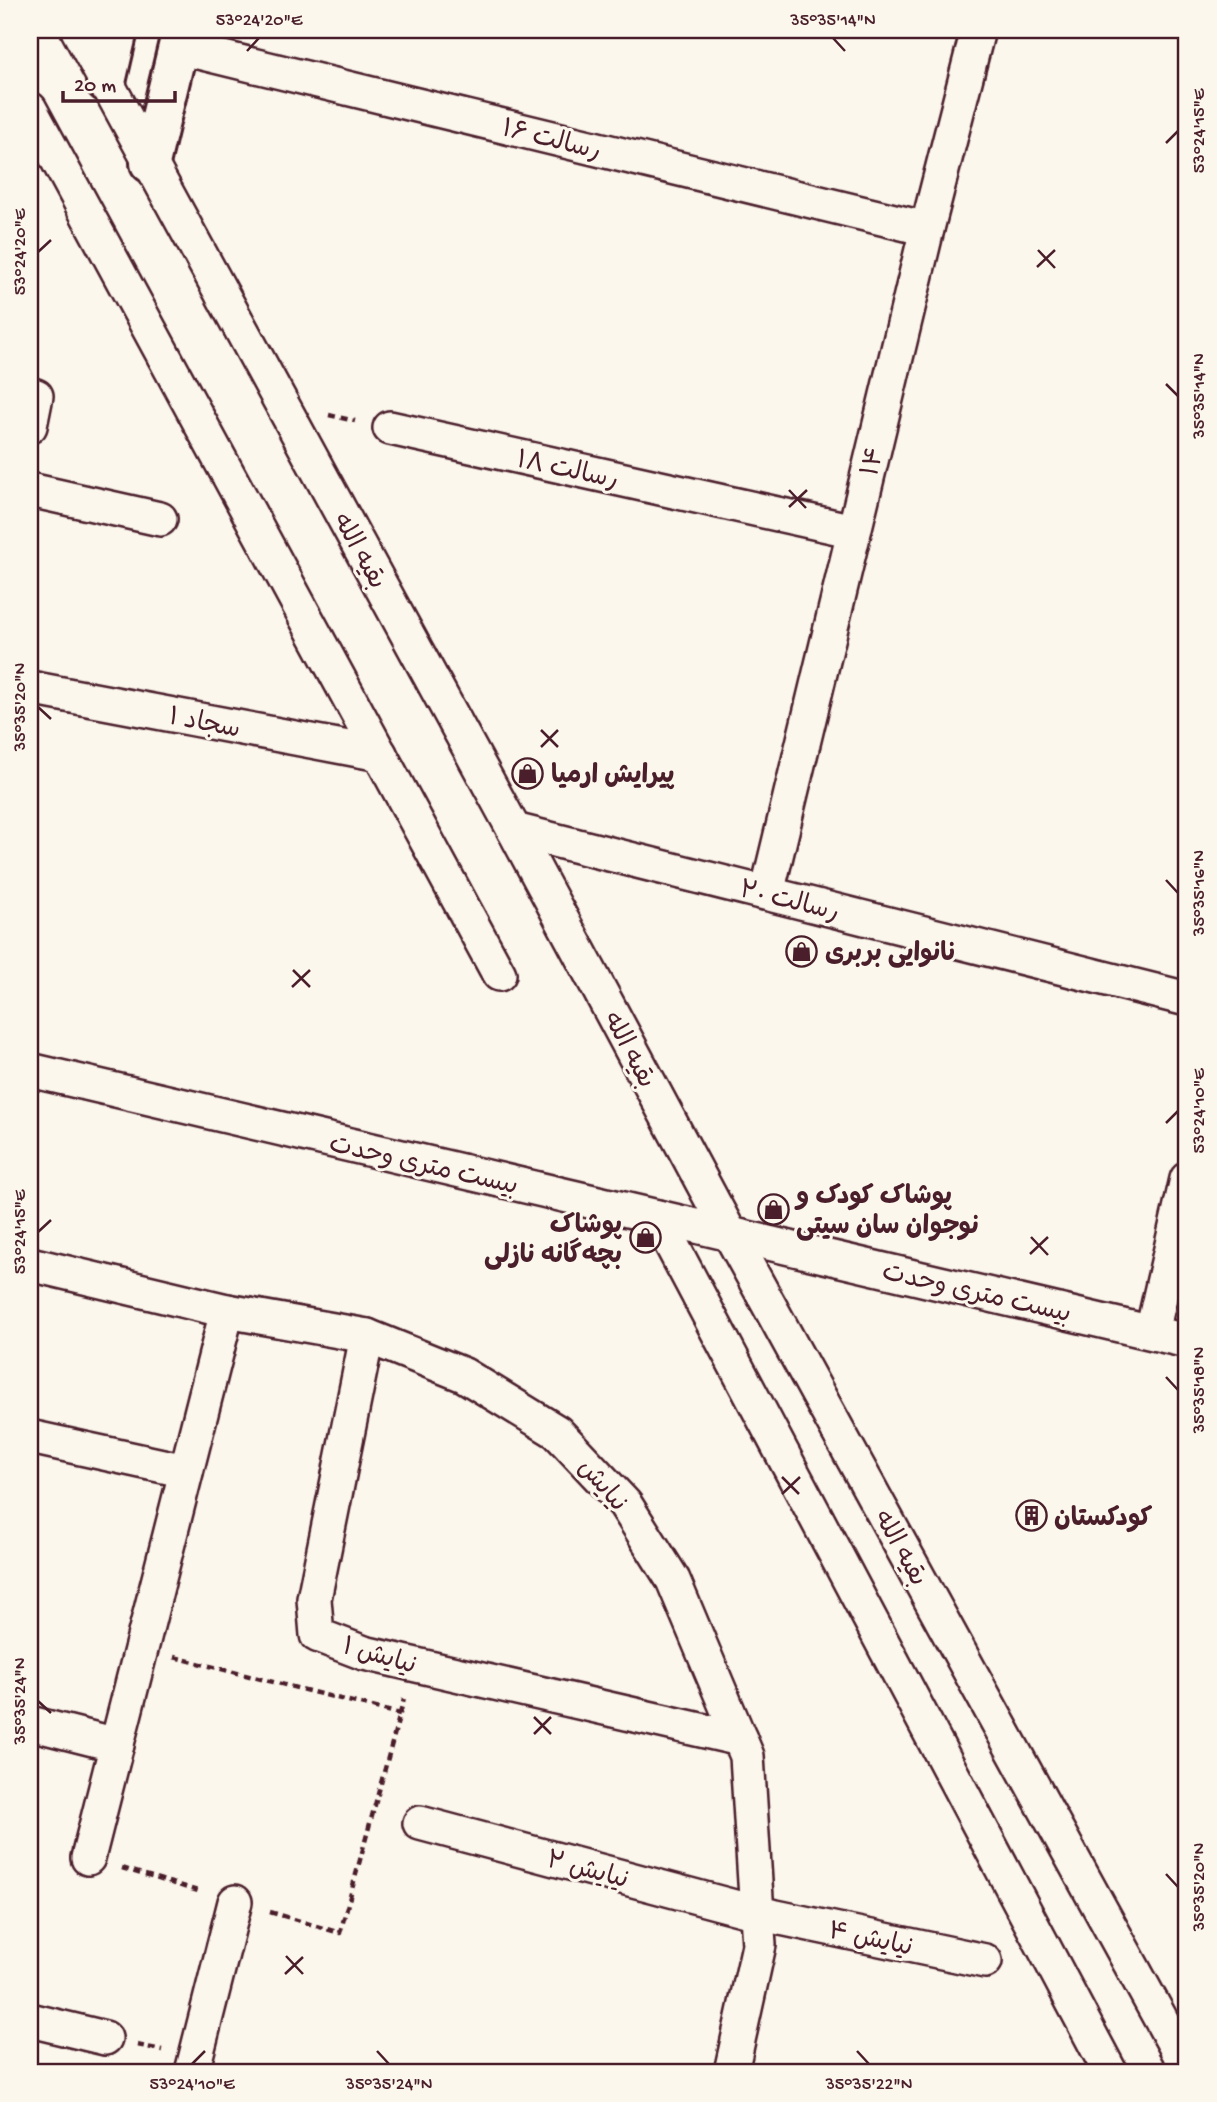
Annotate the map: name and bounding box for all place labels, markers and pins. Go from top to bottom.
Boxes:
shop icon: پیرایش ارمیا [511,756,545,790]
place label: پیرایش ارمیا [551,762,675,793]
shop icon: نانوایی بربری [785,934,819,968]
place label: نانوایی بربری [825,940,957,971]
place label: پوشاک کودک و نوجوان سان سیتی [794,1183,979,1244]
shop icon: پوشاک کودک و نوجوان سان سیتی [756,1192,790,1226]
place label: پوشاک بچه‌گانه نازلی [484,1212,622,1273]
shop icon: پوشاک بچه‌گانه نازلی [628,1221,662,1255]
building icon: کودکستان [1014,1499,1048,1533]
place label: کودکستان [1054,1505,1153,1536]

